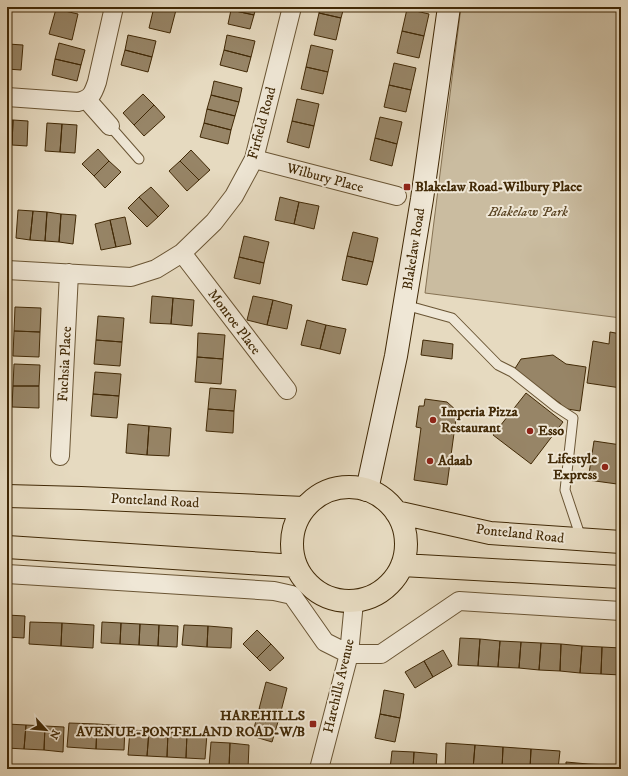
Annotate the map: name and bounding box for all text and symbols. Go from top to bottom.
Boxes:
street label: Firfield Road [244,85,280,161]
street label: Wilbury Place [284,159,366,197]
place label: Blakelaw Road-Wilbury Place [415,178,582,196]
marker: Blakelaw Road-Wilbury Place [402,182,412,192]
park label: Blakelaw Park [487,203,568,221]
street label: Blakelaw Road [399,207,429,291]
street label: Monroe Place [203,286,265,359]
street label: Fuchsia Place [54,326,76,402]
place label: Imperia Pizza Restaurant [441,403,519,437]
marker: Imperia Pizza Restaurant [428,415,438,425]
place label: Esso [538,422,564,440]
marker: Esso [525,426,535,436]
place label: Lifestyle Express [548,450,597,484]
place label: Adaab [437,452,473,470]
marker: Adaab [425,456,435,466]
marker: Lifestyle Express [600,462,610,472]
street label: Ponteland Road [110,490,200,512]
street label: Ponteland Road [475,520,565,548]
street label: Harehills Avenue [319,637,359,735]
place label: HAREHILLS AVENUE-PONTELAND ROAD-W/B [75,707,305,741]
north arrow [26,710,66,750]
marker: HAREHILLS AVENUE-PONTELAND ROAD-W/B [308,719,318,729]
text: N [46,727,62,741]

